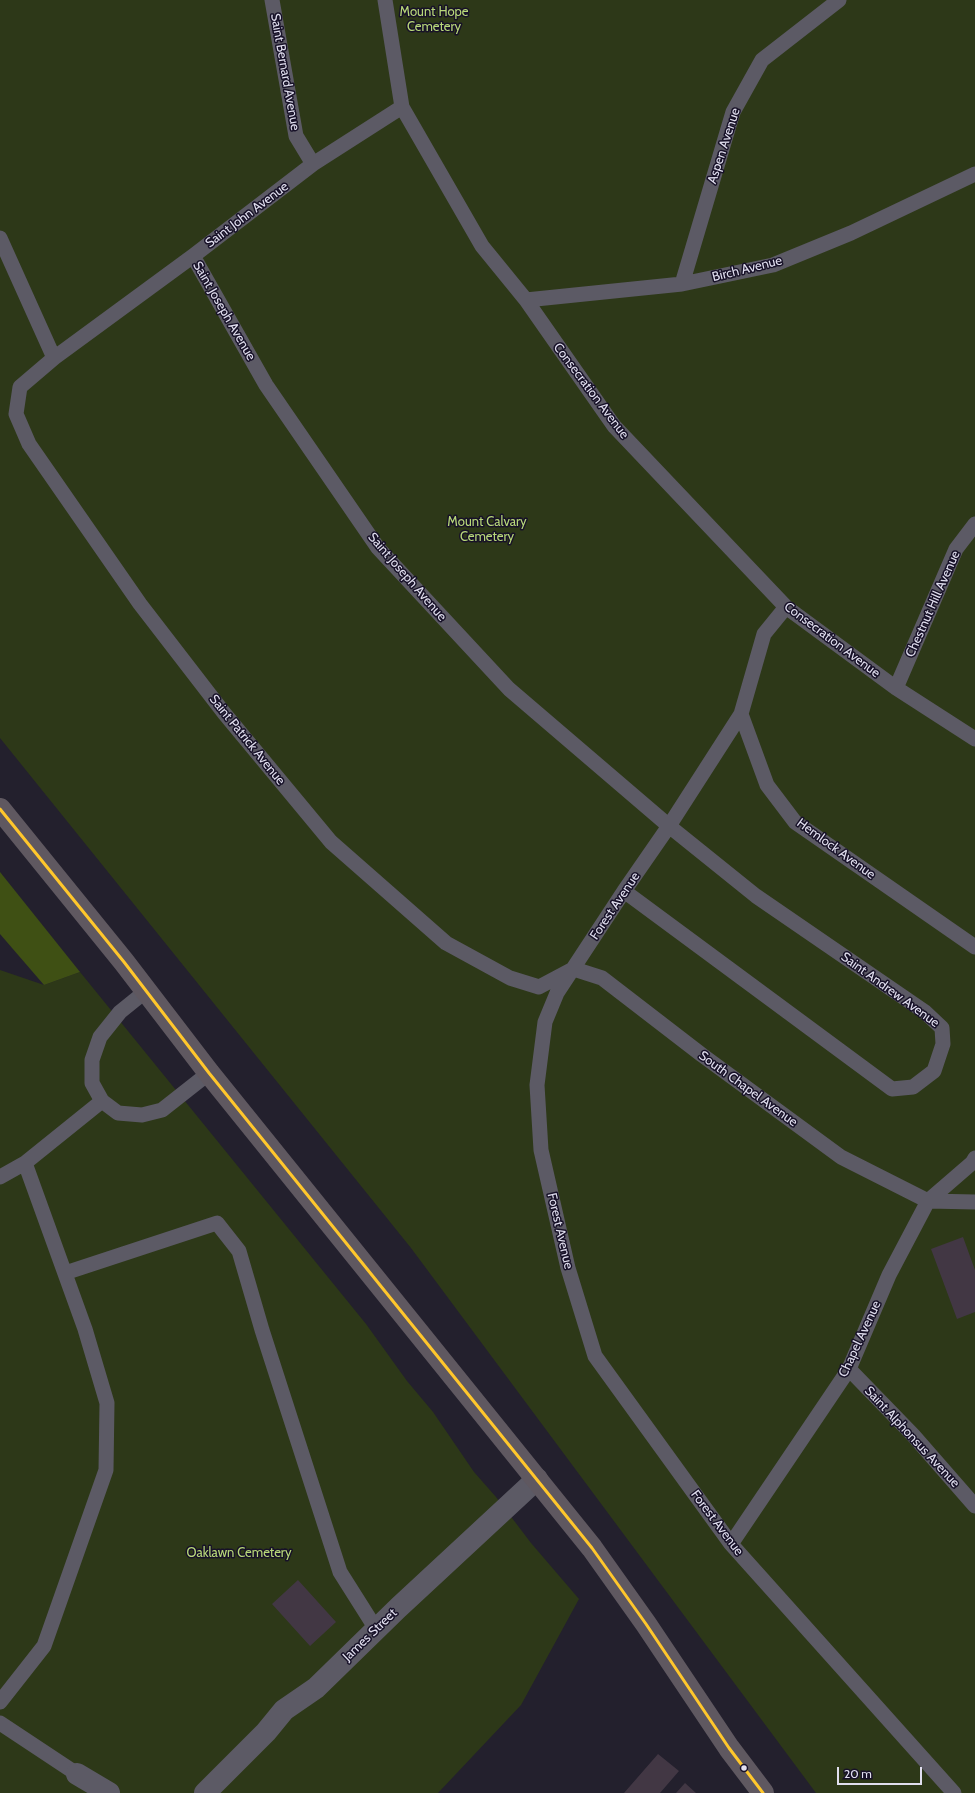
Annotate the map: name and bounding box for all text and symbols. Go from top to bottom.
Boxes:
park label: Mount Hope Cemetery [400,4,468,35]
street label: Saint Bernard Avenue [267,12,303,132]
street label: Aspen Avenue [704,106,744,186]
street label: Saint John Avenue [202,179,292,251]
street label: Birch Avenue [710,253,784,285]
street label: Saint Joseph Avenue [189,259,259,363]
street label: Consecration Avenue [550,340,632,442]
park label: Mount Calvary Cemetery [447,514,527,545]
street label: Saint Joseph Avenue [364,530,450,624]
street label: Chestnut Hill Avenue [902,548,964,660]
street label: Consecration Avenue [781,599,883,681]
street label: Saint Patrick Avenue [206,692,288,788]
street label: Hemlock Avenue [794,815,878,883]
street label: Forest Avenue [587,869,643,943]
street label: Saint Andrew Avenue [838,949,942,1031]
street label: South Chapel Avenue [696,1048,800,1130]
street label: Forest Avenue [544,1191,576,1271]
street label: Chapel Avenue [836,1298,884,1380]
street label: Saint Alphonsus Avenue [861,1383,963,1491]
street label: Forest Avenue [687,1487,747,1559]
park label: Oaklawn Cemetery [187,1545,291,1561]
street label: James Street [340,1605,400,1665]
scale bar [839,1759,924,1785]
unlabelled marker [739,1763,749,1773]
text: 20 m [844,1766,872,1781]

